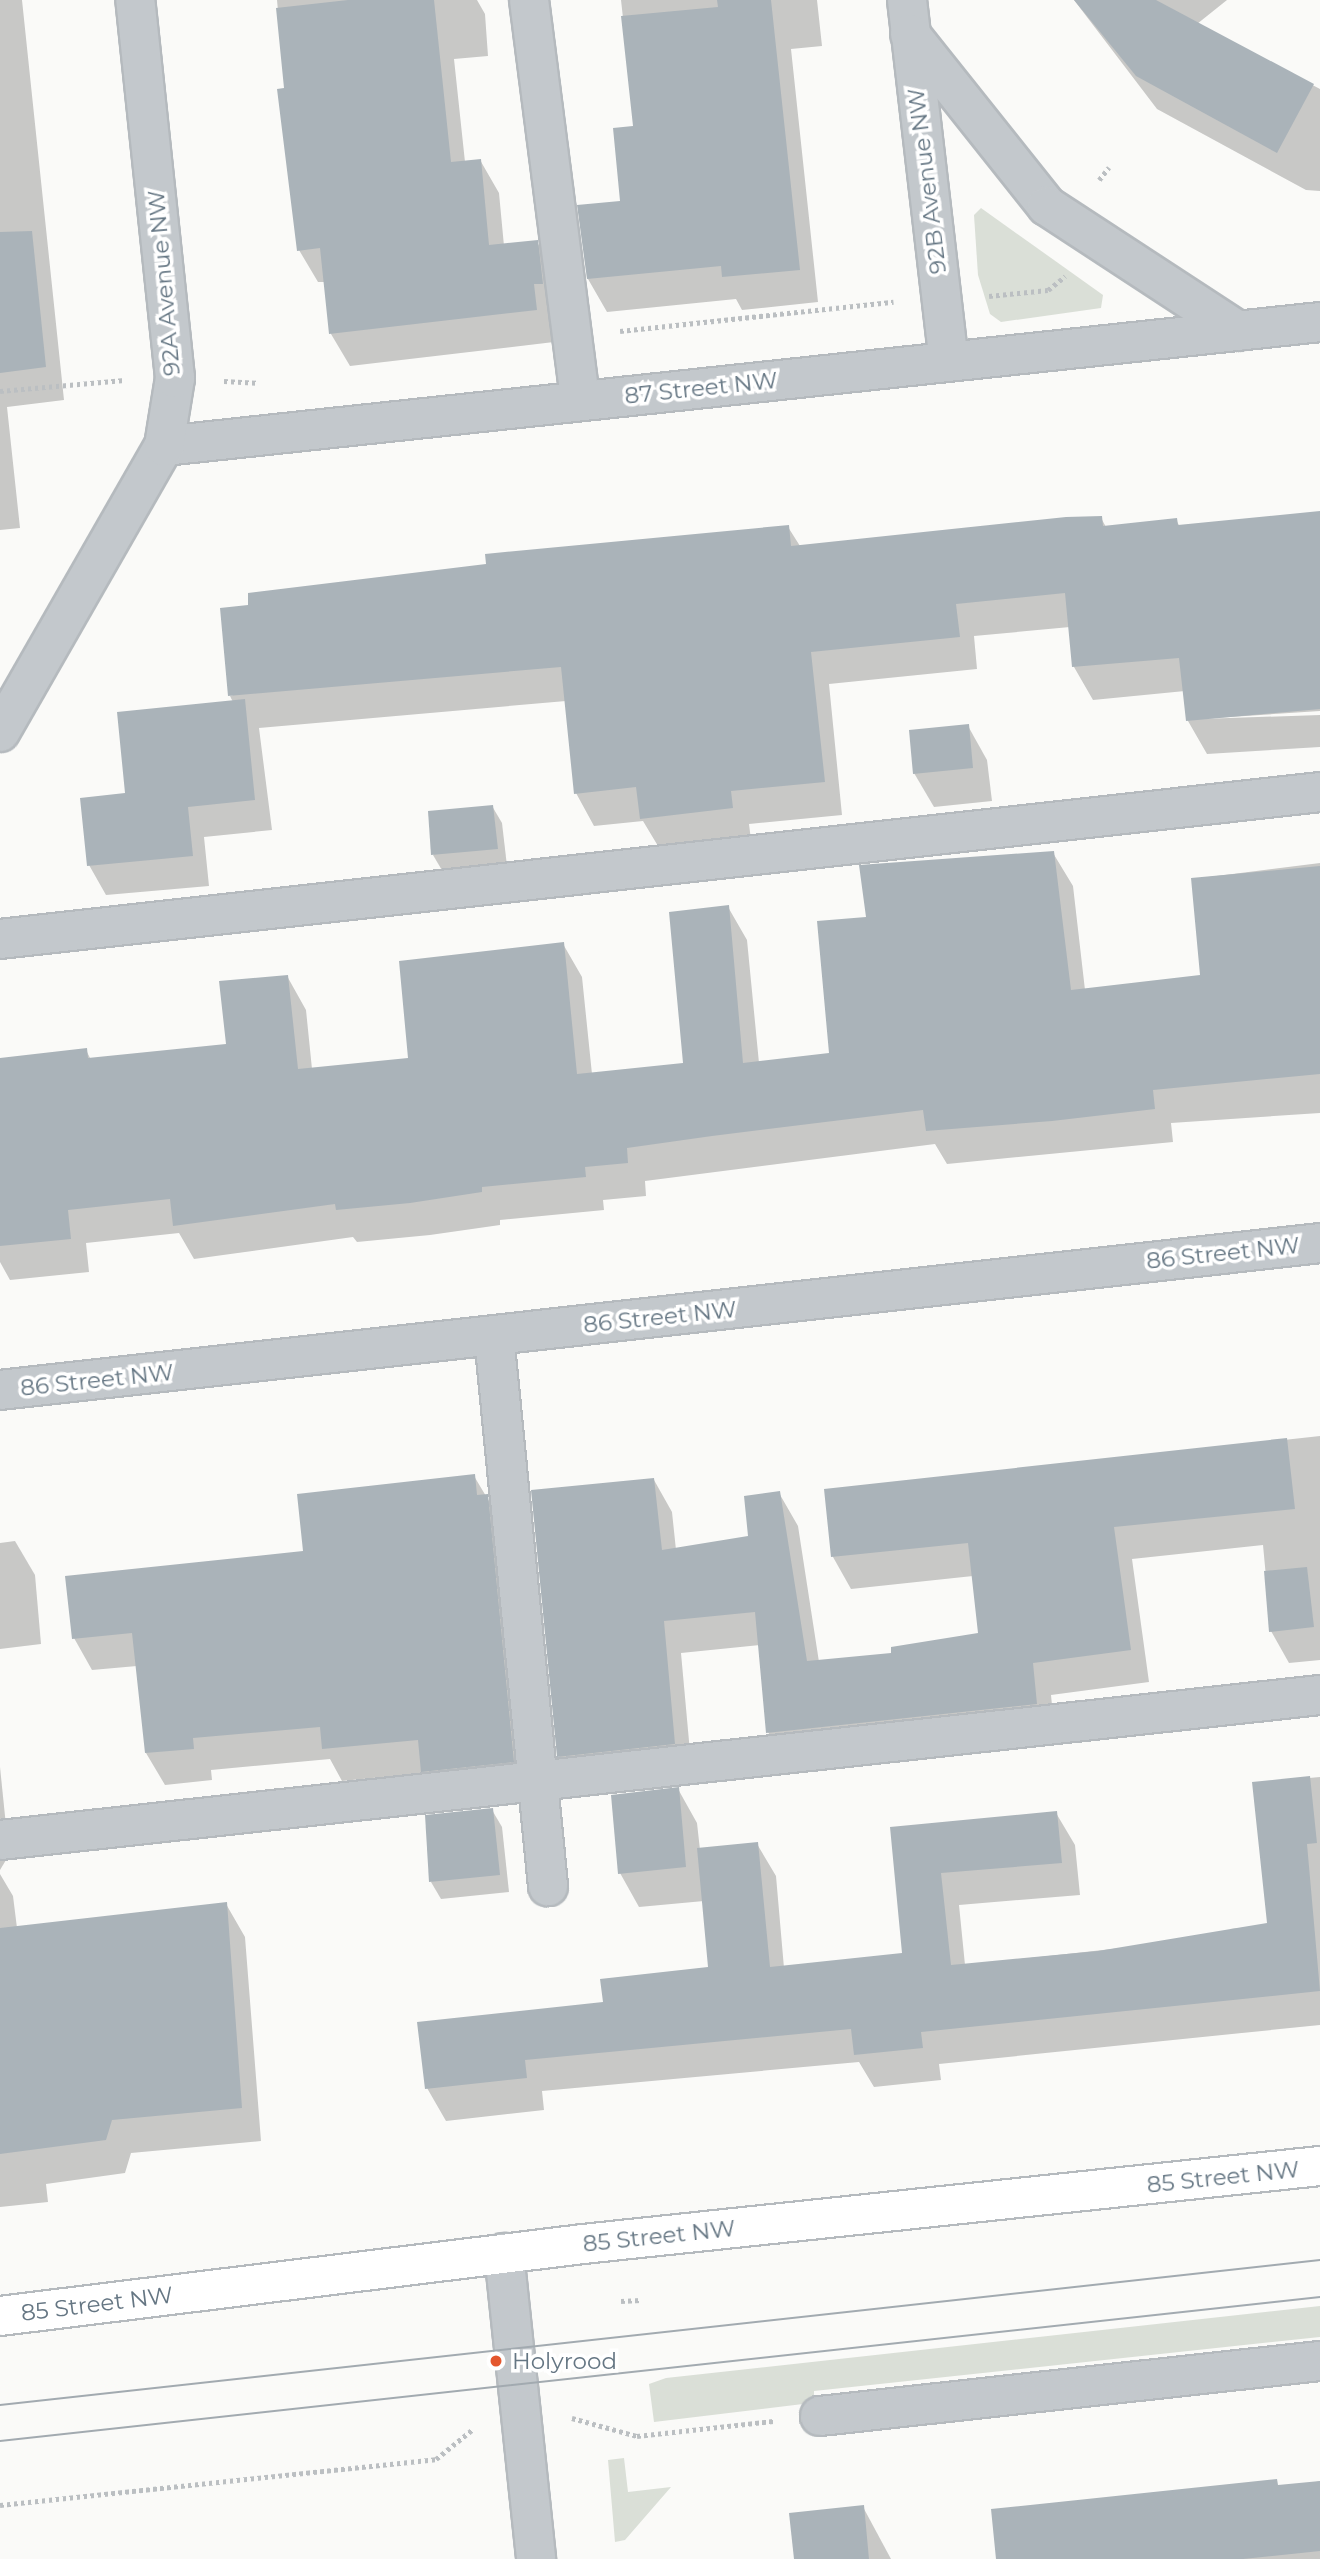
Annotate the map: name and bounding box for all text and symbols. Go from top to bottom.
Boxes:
street label: 92B Avenue NW [902,86,952,276]
street label: 92A Avenue NW [142,189,186,377]
street label: 87 Street NW [623,366,779,410]
street label: 86 Street NW [1145,1231,1301,1275]
street label: 86 Street NW [582,1295,738,1339]
street label: 86 Street NW [19,1358,175,1402]
street label: 85 Street NW [1145,2155,1301,2199]
street label: 85 Street NW [581,2214,737,2258]
street label: 85 Street NW [19,2281,175,2327]
place label: Holyrood [512,2347,617,2375]
marker: Holyrood [486,2351,506,2371]

